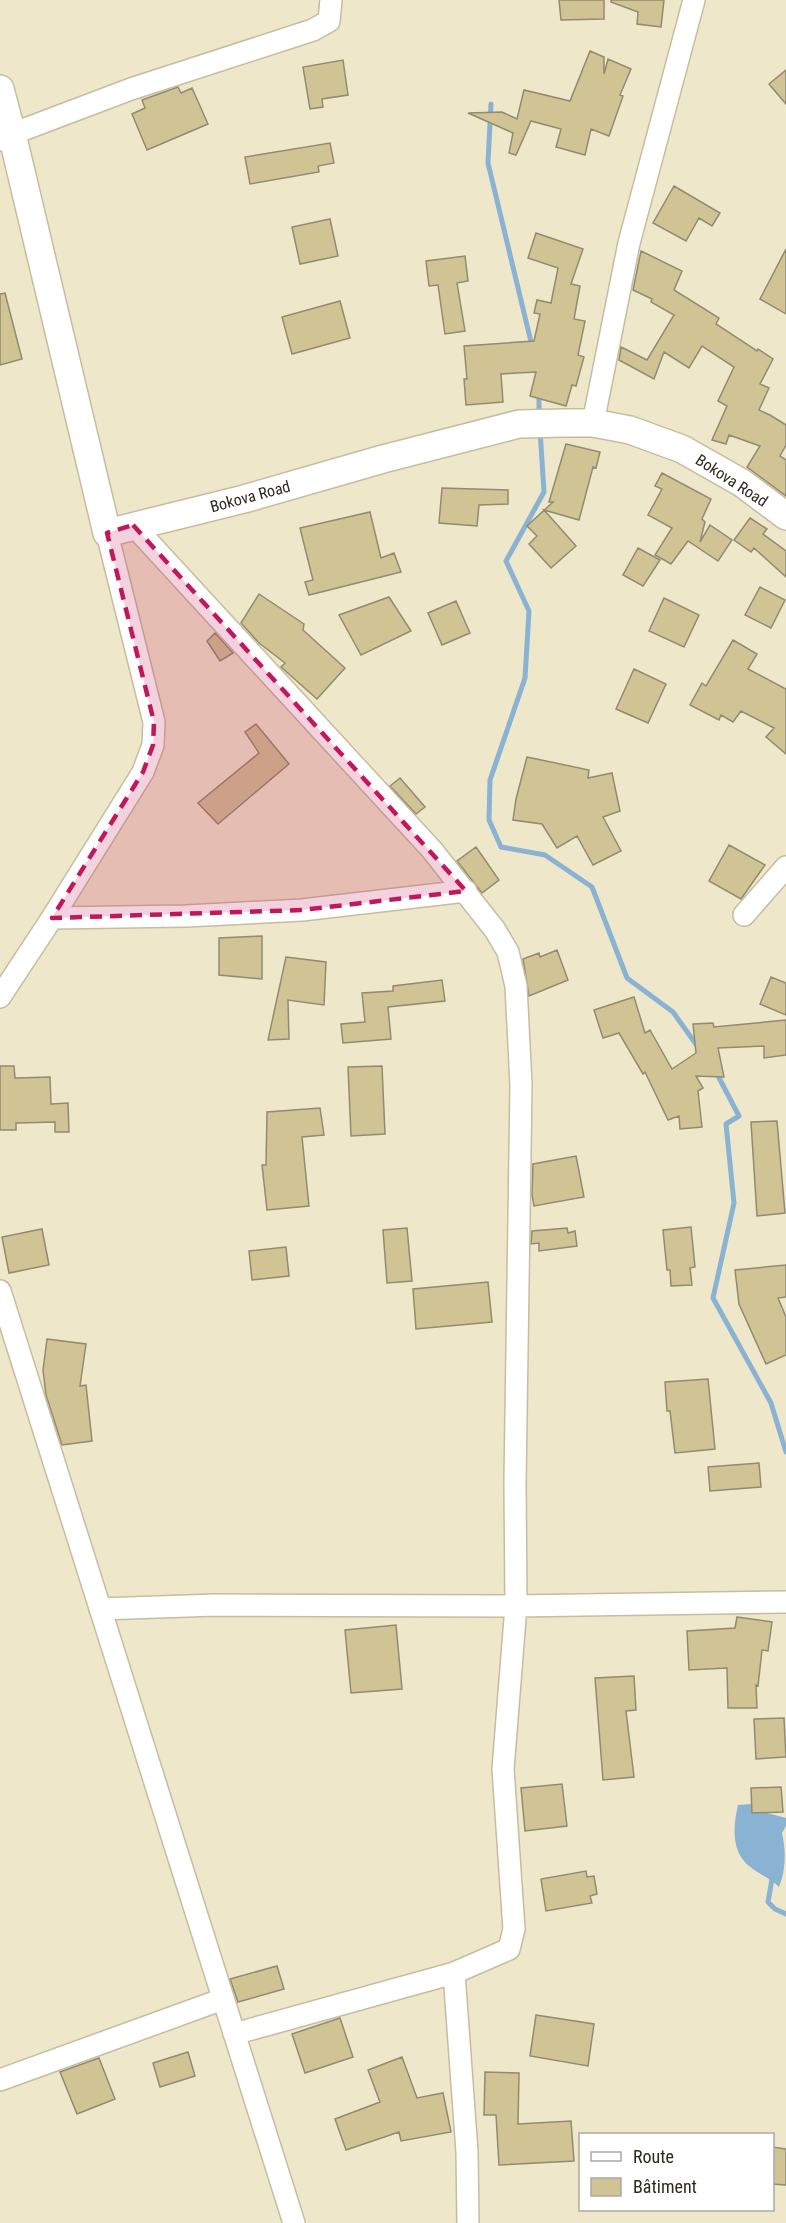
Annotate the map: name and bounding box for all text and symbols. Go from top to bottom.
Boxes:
street label: Bokova Road [692,450,771,511]
street label: Bokova Road [208,477,292,516]
legend [579,2133,774,2211]
text: Route [633,2146,674,2167]
text: Bâtiment [633,2176,697,2197]

